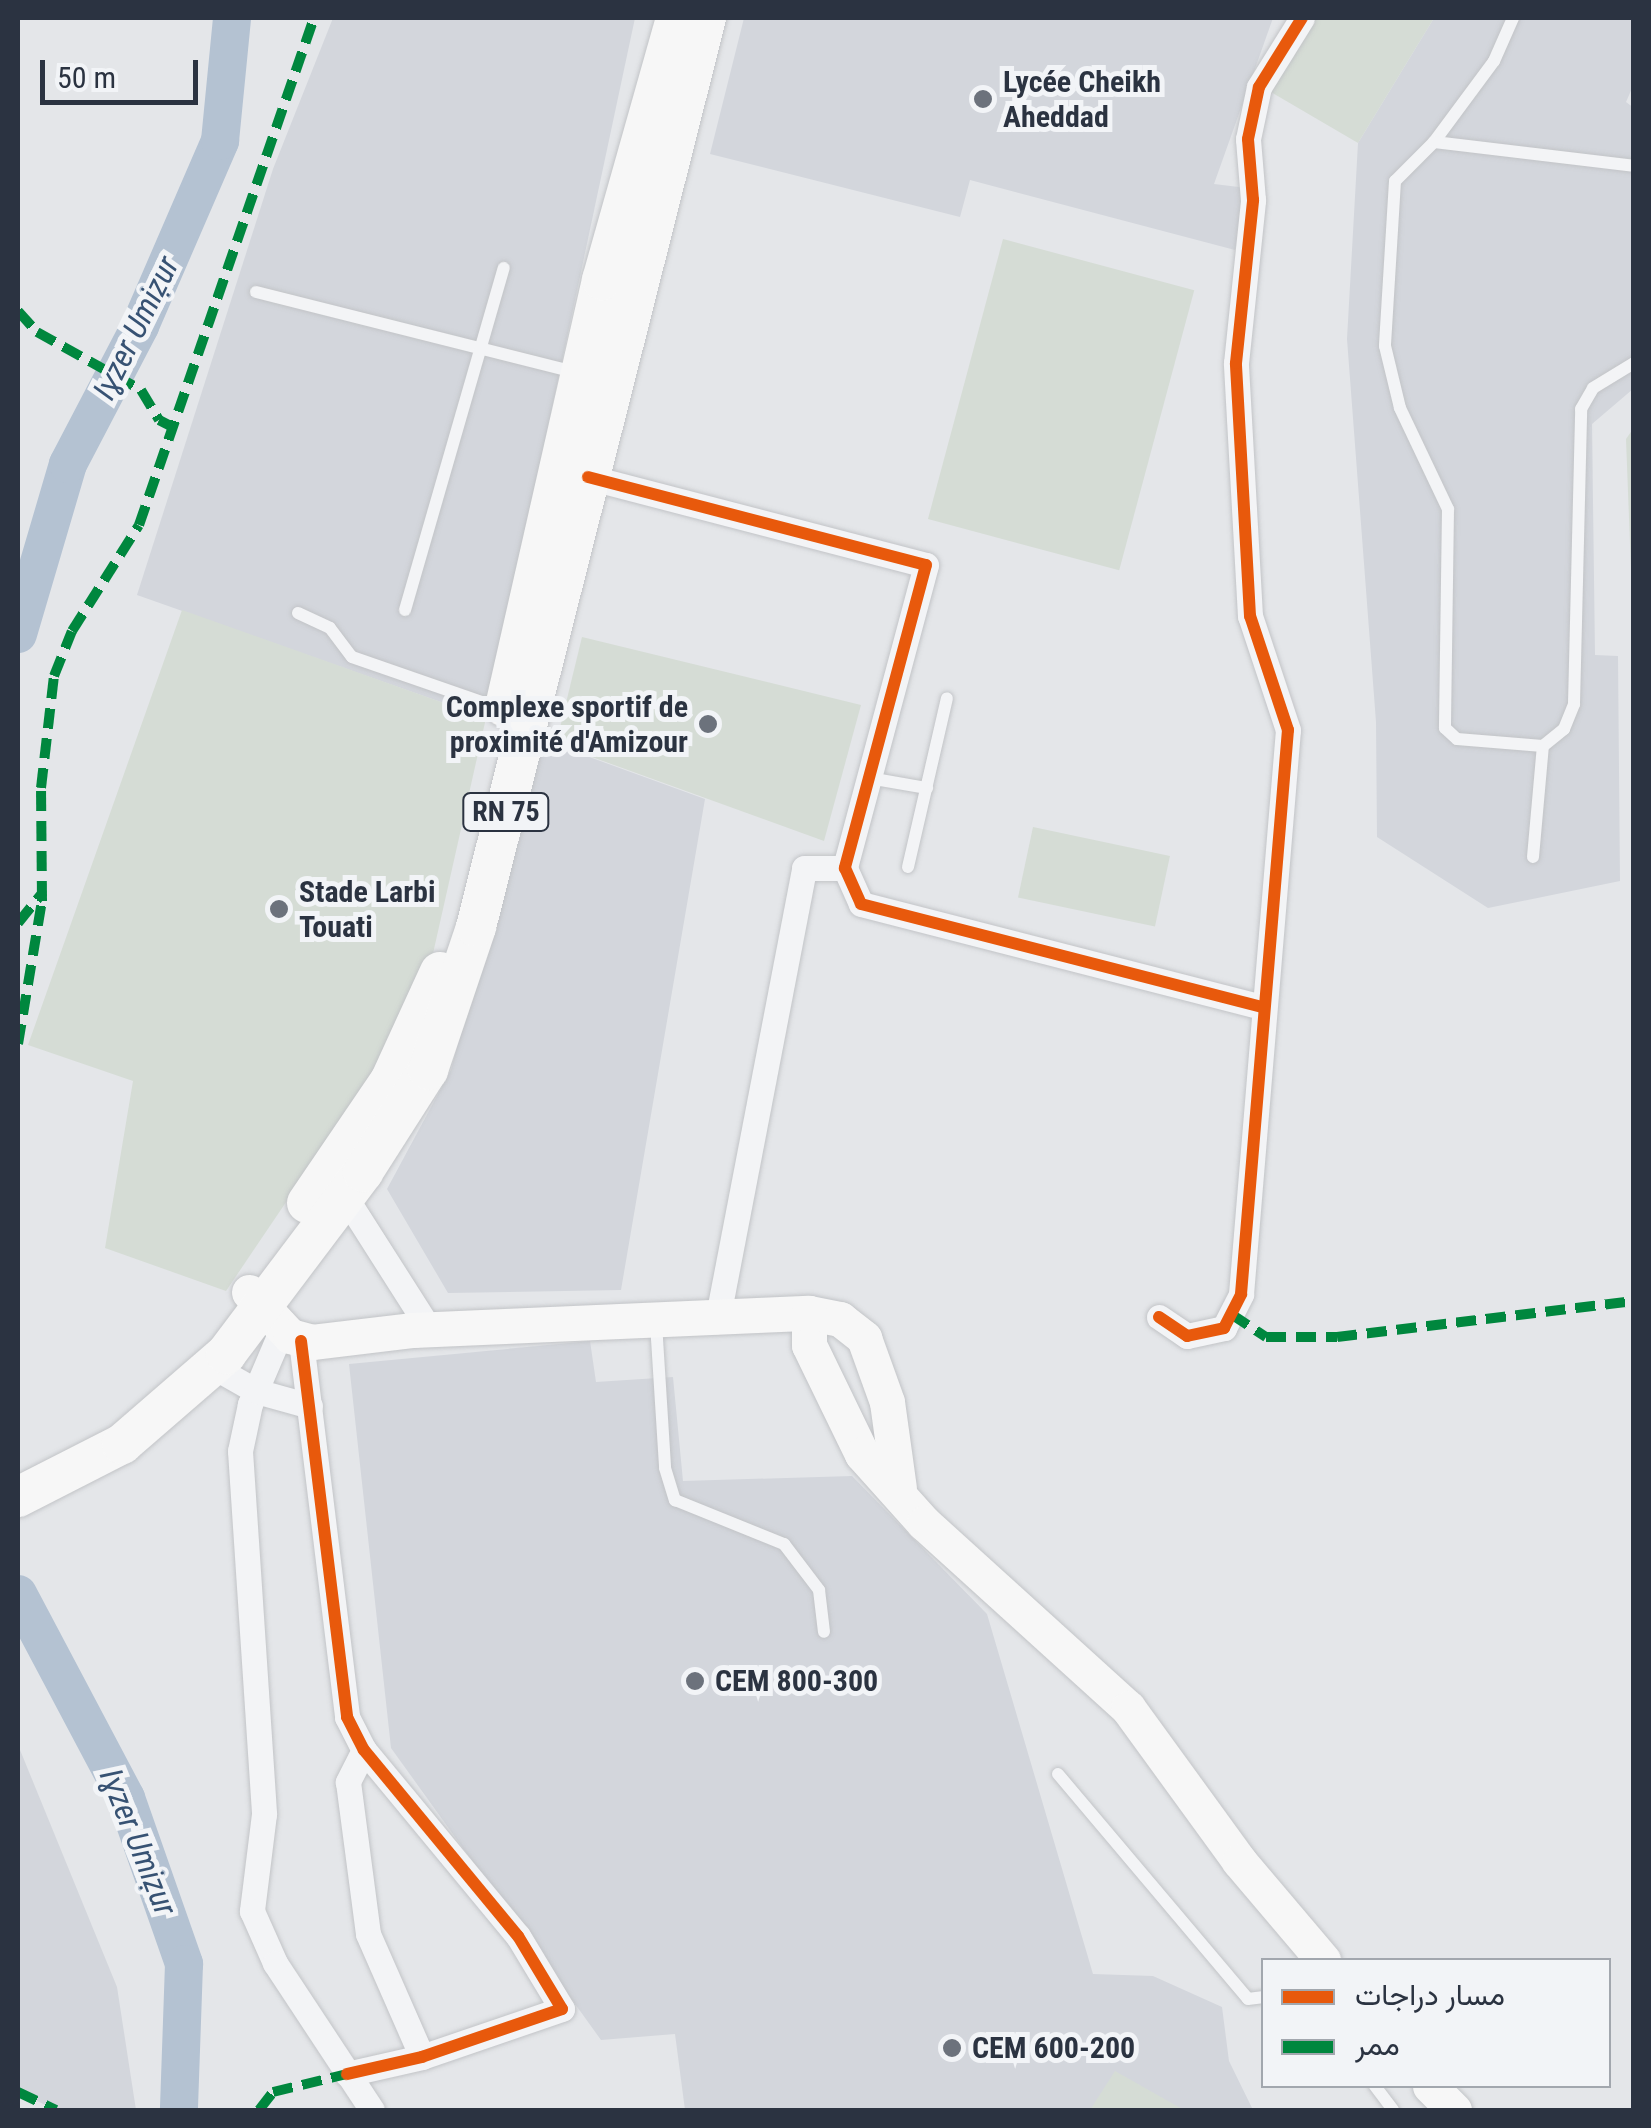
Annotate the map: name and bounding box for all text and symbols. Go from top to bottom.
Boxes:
scale bar [45,40,202,102]
text: 50 m [57,60,116,95]
place label: Lycée Cheikh Aheddad [1003,64,1161,134]
marker: Lycée Cheikh Aheddad [972,88,994,110]
water label: Iɣzer Umiẓur [85,250,187,406]
place label: Complexe sportif de proximité d'Amizour [446,689,688,760]
marker: Complexe sportif de proximité d'Amizour [697,713,719,735]
road number: RN 75 [461,789,551,835]
place label: Stade Larbi Touati [299,874,435,944]
marker: Stade Larbi Touati [268,898,290,920]
place label: CEM 800-300 [715,1663,878,1699]
marker: CEM 800-300 [684,1670,706,1692]
water label: Iɣzer Umiẓur [91,1763,185,1921]
legend [1261,1958,1611,2088]
text: مسار دراجات [1355,1977,1505,2012]
text: ممر [1355,2027,1400,2062]
place label: CEM 600-200 [972,2030,1135,2066]
marker: CEM 600-200 [941,2037,963,2059]

